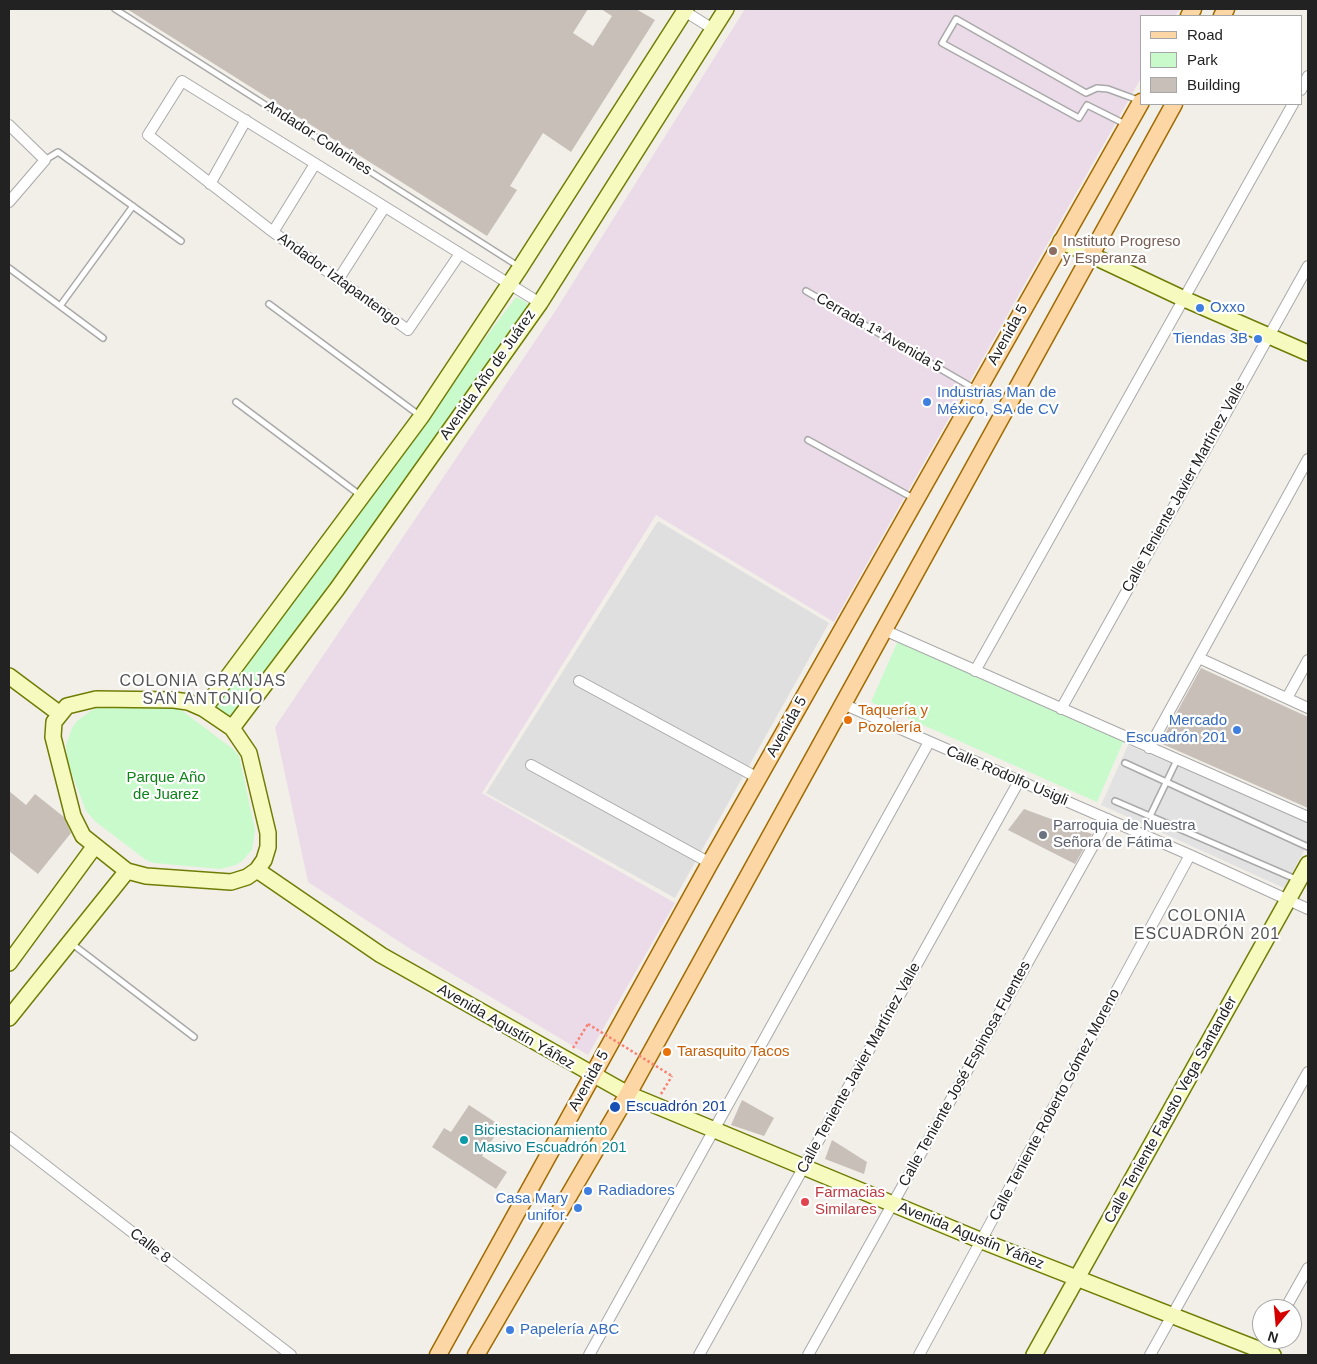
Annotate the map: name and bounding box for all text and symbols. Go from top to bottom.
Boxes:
legend [1140,15,1302,105]
text: Road [1187,26,1223,43]
text: Park [1187,51,1218,68]
text: Building [1187,76,1240,93]
street label: Andador Colorines [261,97,375,179]
street label: Andador Iztapantengo [274,229,404,331]
place label: Instituto Progreso y Esperanza [1063,233,1181,268]
marker: Instituto Progreso y Esperanza [1047,245,1059,257]
street label: Cerrada 1ª Avenida 5 [813,289,945,377]
place label: Oxxo [1210,299,1245,317]
street label: Avenida 5 [984,302,1032,368]
marker: Oxxo [1194,302,1206,314]
street label: Avenida Año de Juárez [436,306,540,444]
place label: Tiendas 3B [1173,330,1248,348]
marker: Tiendas 3B [1252,333,1264,345]
street label: Calle Teniente Javier Martínez Valle [1118,378,1250,596]
place label: Industrias Man de México, SA de CV [937,384,1059,419]
marker: Industrias Man de México, SA de CV [921,396,933,408]
district label: COLONIA GRANJAS SAN ANTONIO [118,672,288,710]
street label: Avenida 5 [763,694,811,760]
place label: Taquería y Pozolería [858,702,928,737]
place label: Mercado Escuadrón 201 [1126,712,1227,747]
marker: Taquería y Pozolería [842,714,854,726]
marker: Mercado Escuadrón 201 [1231,724,1243,736]
street label: Calle Rodolfo Usigli [943,742,1071,810]
park label: Parque Año de Juarez [126,769,206,804]
place label: Parroquia de Nuestra Señora de Fátima [1053,817,1196,852]
marker: Parroquia de Nuestra Señora de Fátima [1037,829,1049,841]
district label: COLONIA ESCUADRÓN 201 [1132,907,1282,945]
street label: Calle Teniente José Espinosa Fuentes [895,958,1035,1190]
street label: Calle Teniente Javier Martínez Valle [793,959,925,1177]
street label: Avenida Agustín Yáñez [434,980,578,1074]
street label: Calle Teniente Roberto Gómez Moreno [986,986,1124,1224]
street label: Calle Teniente Fausto Vega Santander [1101,993,1241,1227]
place label: Tarasquito Tacos [677,1043,790,1061]
marker: Tarasquito Tacos [661,1046,673,1058]
street label: Avenida 5 [565,1048,613,1114]
place label: Escuadrón 201 [626,1098,727,1116]
marker: Escuadrón 201 [608,1100,622,1114]
place label: Biciestacionamiento Masivo Escuadrón 201 [474,1122,627,1157]
marker: Biciestacionamiento Masivo Escuadrón 201 [458,1134,470,1146]
place label: Radiadores [598,1182,675,1200]
place label: Farmacias Similares [815,1184,885,1219]
marker: Radiadores [582,1185,594,1197]
place label: Casa Mary unifor. [495,1190,568,1225]
marker: Farmacias Similares [799,1196,811,1208]
street label: Avenida Agustín Yáñez [895,1198,1047,1274]
marker: Casa Mary unifor. [572,1202,584,1214]
street label: Calle 8 [126,1225,174,1267]
north arrow [1252,1299,1302,1349]
place label: Papelería ABC [520,1321,619,1339]
marker: Papelería ABC [504,1324,516,1336]
text: N [1266,1328,1280,1347]

